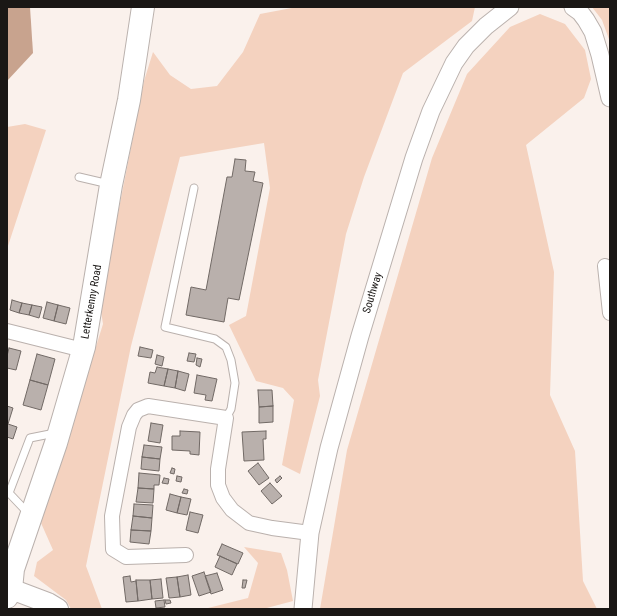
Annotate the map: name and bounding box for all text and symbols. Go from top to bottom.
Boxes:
street label: Letterkenny Road [79,264,105,340]
street label: Southway [361,271,385,315]

